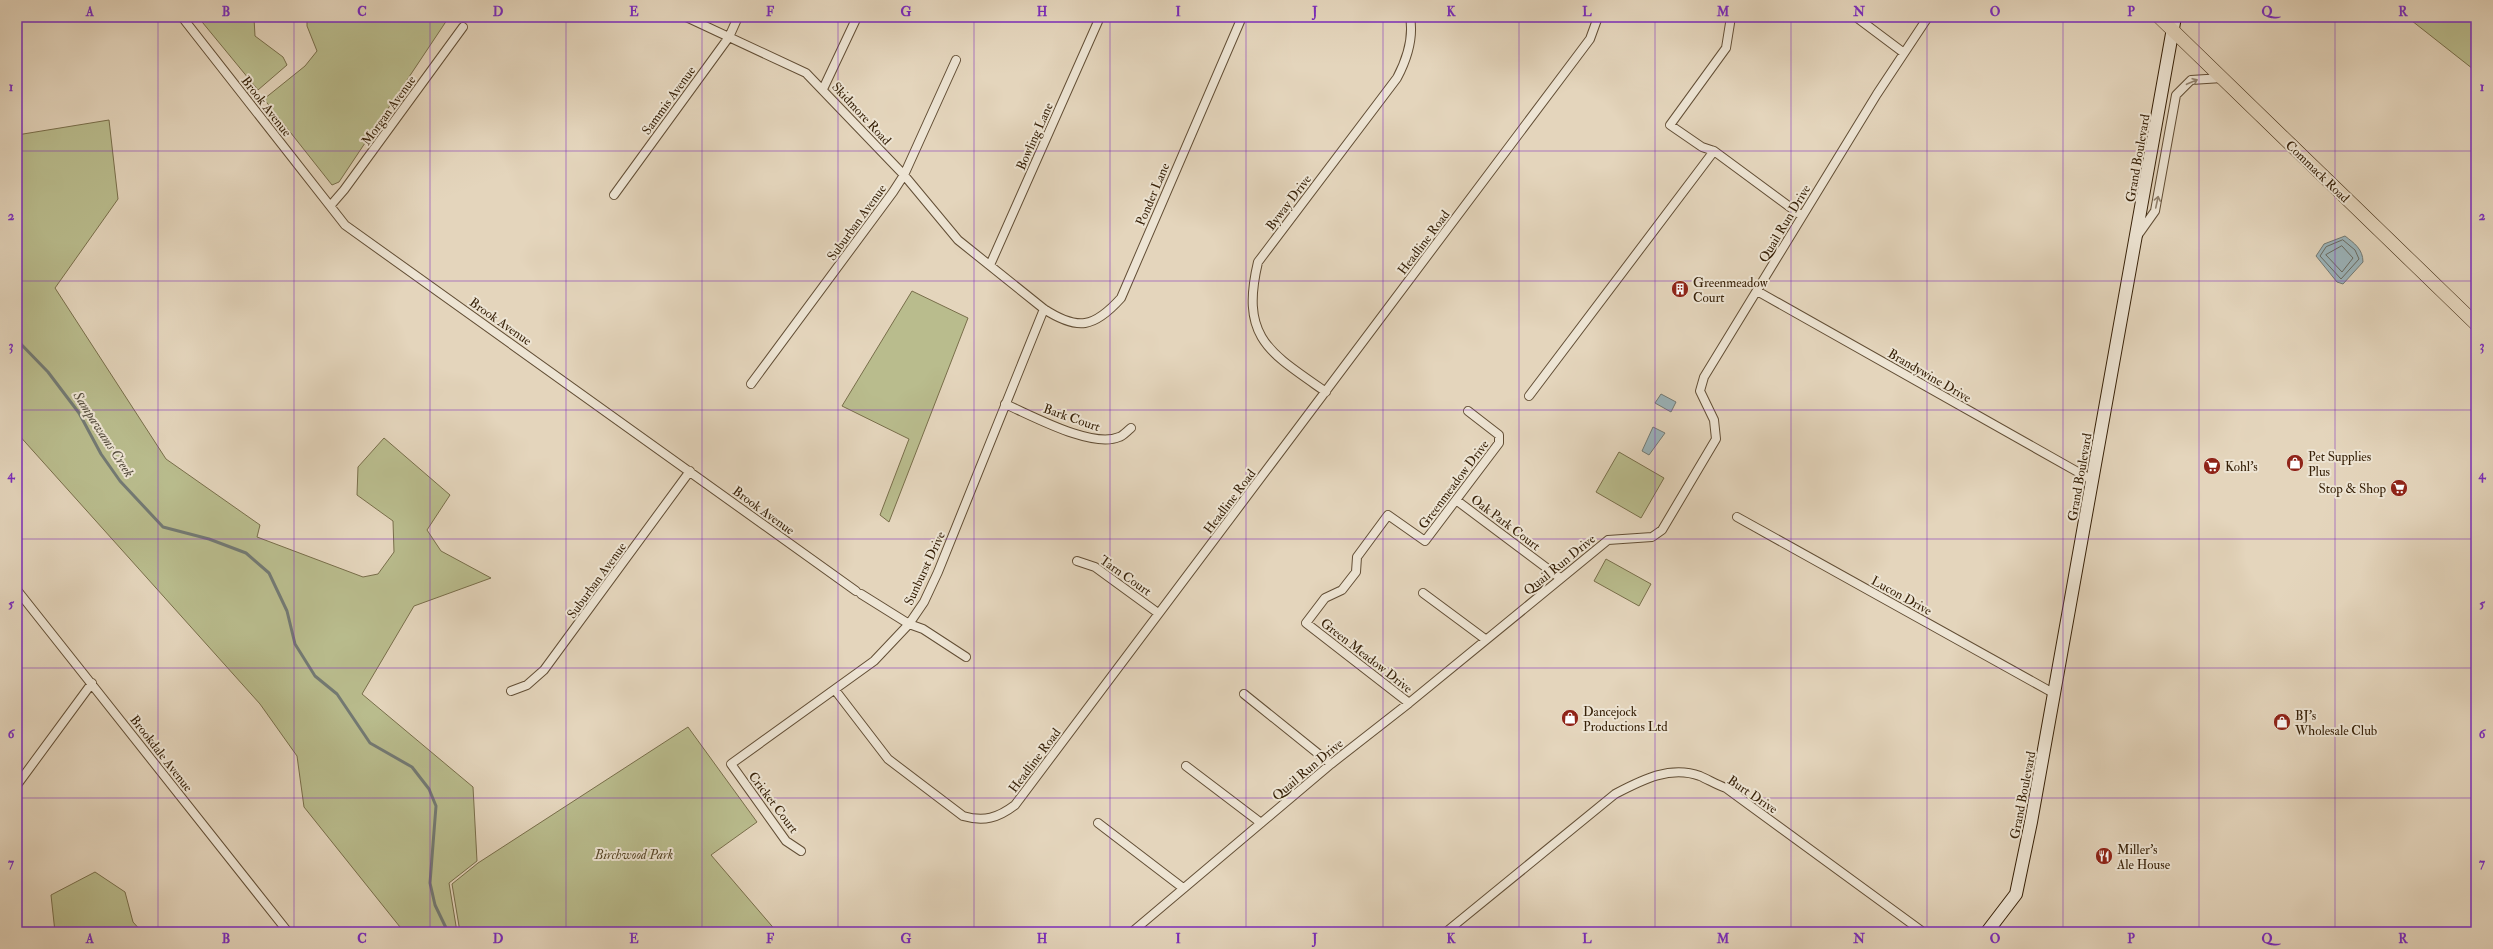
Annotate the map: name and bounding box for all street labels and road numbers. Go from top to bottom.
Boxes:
street label: Sammis Avenue [639,63,699,138]
street label: Morgan Avenue [358,72,420,149]
street label: Brook Avenue [238,73,295,140]
street label: Skidmore Road [828,79,895,149]
street label: Bowling Lane [1013,100,1057,173]
street label: Grand Boulevard [2122,112,2154,203]
street label: Commack Road [2282,137,2353,207]
street label: Ponder Lane [1133,160,1173,228]
street label: Byway Drive [1263,171,1316,234]
street label: Suburban Avenue [824,181,890,264]
street label: Quail Run Drive [1755,181,1815,265]
street label: Headline Road [1394,207,1454,278]
street label: Brook Avenue [466,295,535,349]
street label: Brandywine Drive [1884,346,1974,407]
street label: Bark Court [1041,401,1102,435]
street label: Grand Boulevard [2064,431,2096,522]
street label: Greenmeadow Drive [1415,437,1493,532]
street label: Headline Road [1200,466,1260,537]
street label: Brook Avenue [729,483,798,539]
street label: Oak Park Court [1467,491,1543,554]
street label: Sunburst Drive [901,528,949,608]
street label: Quail Run Drive [1521,531,1599,599]
street label: Suburban Avenue [564,539,630,622]
street label: Tarn Court [1097,552,1154,599]
street label: Lucon Drive [1868,573,1935,619]
street label: Green Meadow Drive [1317,615,1416,697]
street label: Brookdale Avenue [126,712,196,795]
street label: Headline Road [1005,725,1065,796]
street label: Quail Run Drive [1269,735,1347,804]
street label: Grand Boulevard [2007,749,2039,840]
street label: Cricket Court [745,769,802,837]
street label: Burt Drive [1724,772,1781,818]

